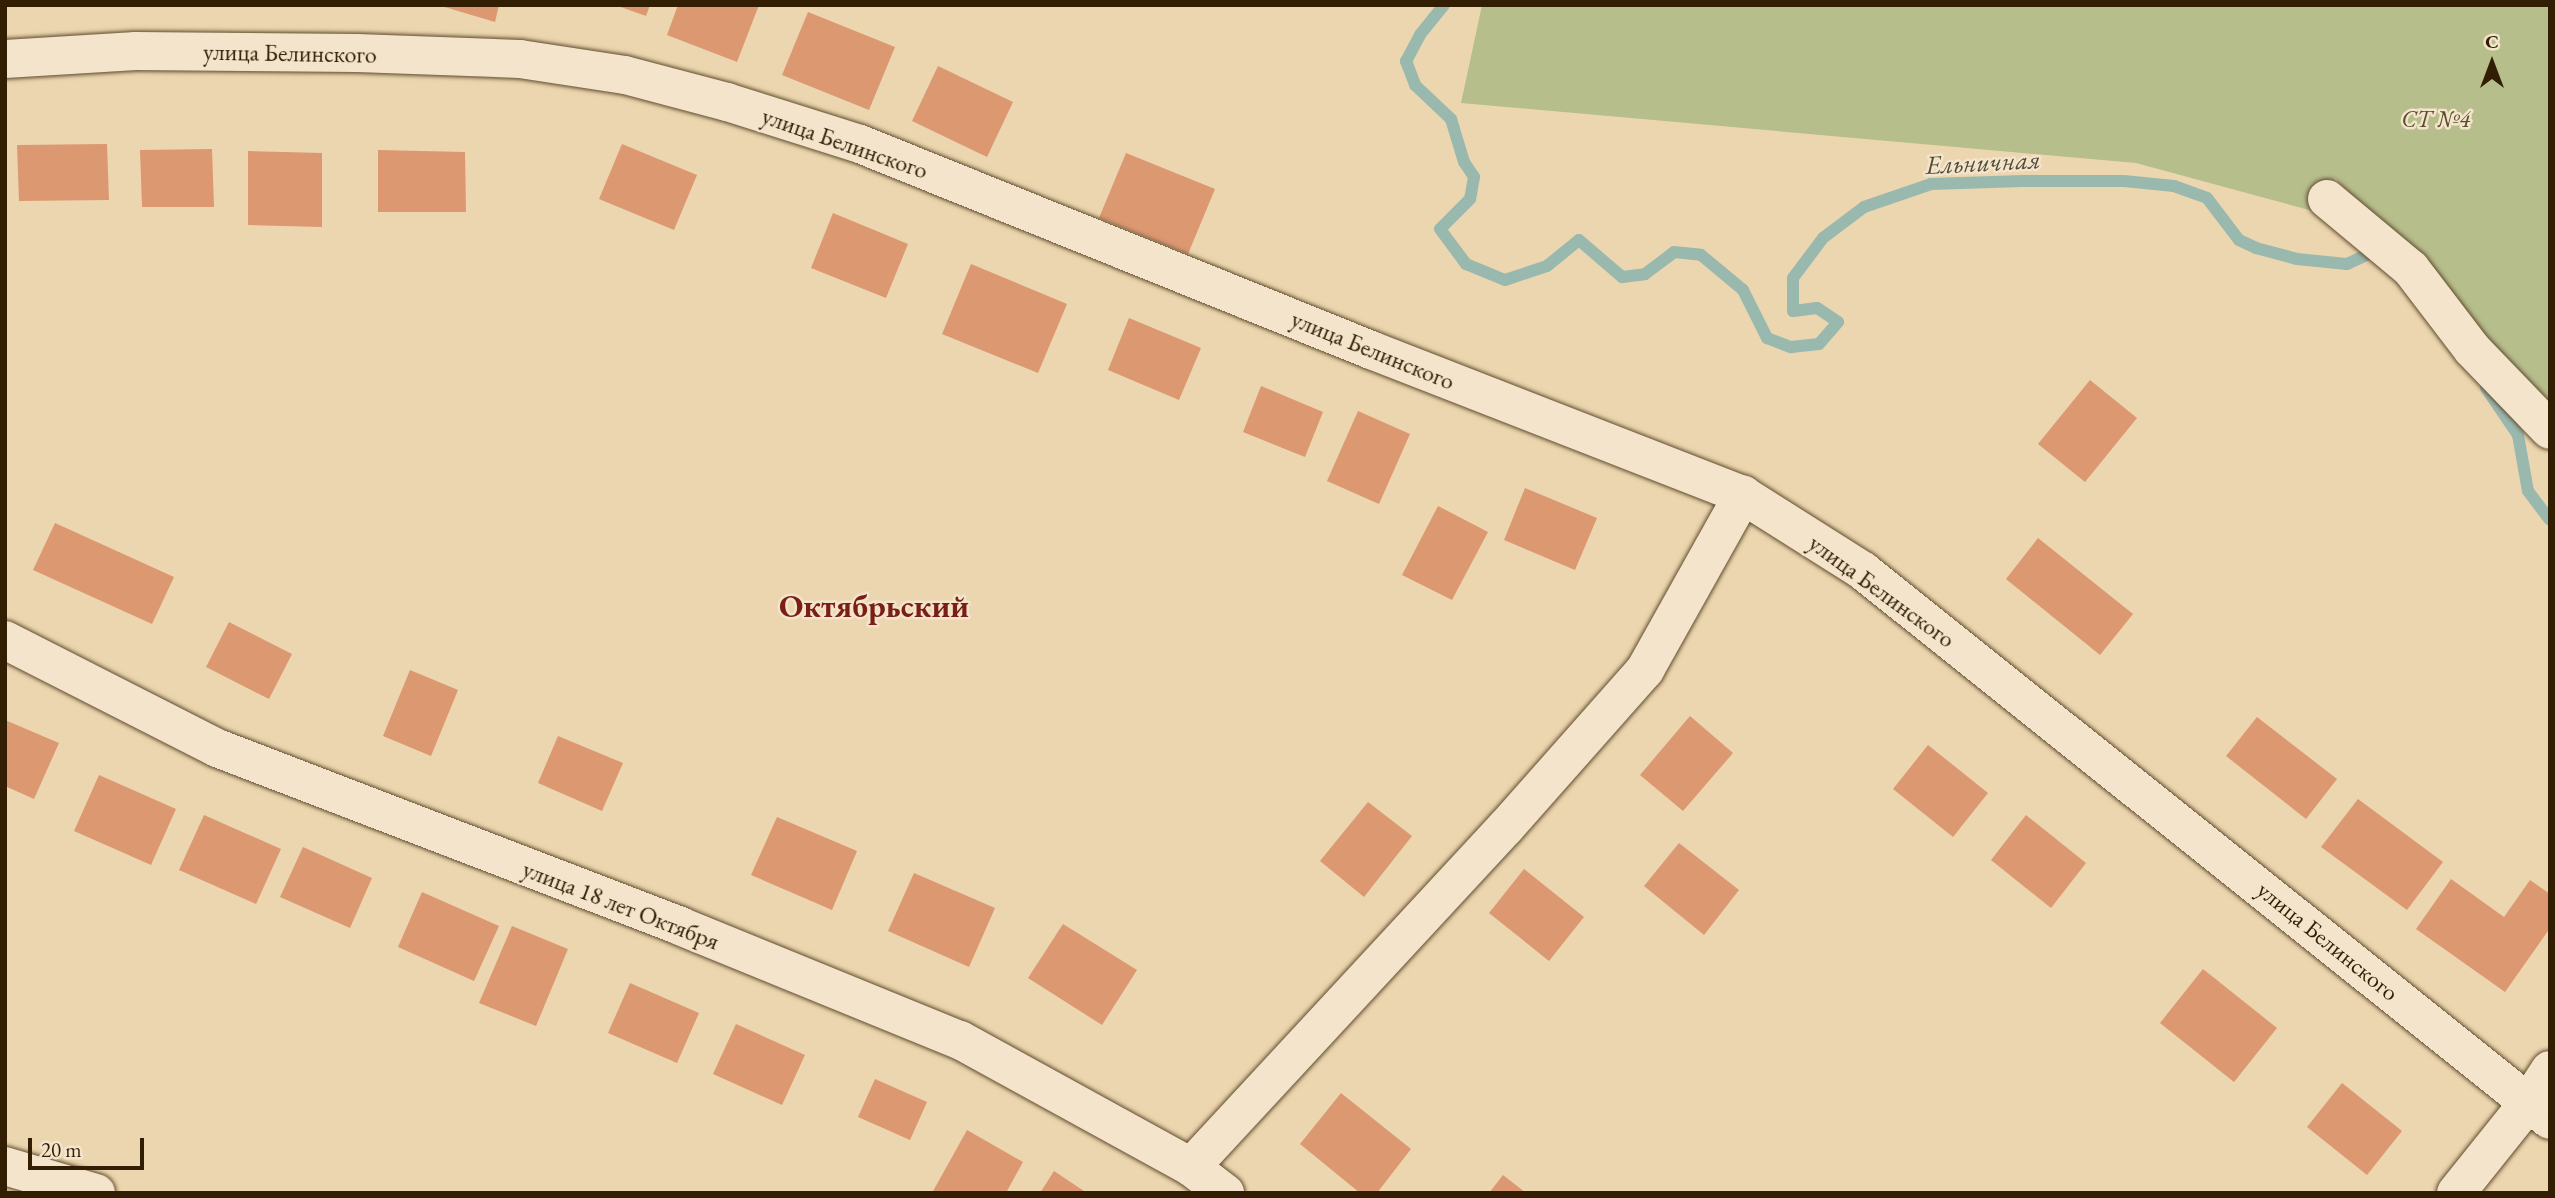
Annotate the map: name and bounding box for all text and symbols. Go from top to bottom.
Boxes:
north arrow [2457,28,2527,98]
text: С [2485,29,2499,54]
street label: улица Белинского [203,37,377,69]
street label: улица Белинского [758,101,932,185]
park label: СТ №4 [2401,105,2471,133]
water label: Ельничная [1925,144,2041,182]
street label: улица Белинского [1287,304,1459,396]
street label: улица Белинского [1803,528,1961,654]
district label: Октябрьский [779,587,969,625]
street label: улица 18 лет Октября [519,854,723,956]
street label: улица Белинского [2251,875,2405,1007]
scale bar [32,1124,147,1168]
text: 20 m [41,1136,82,1163]

